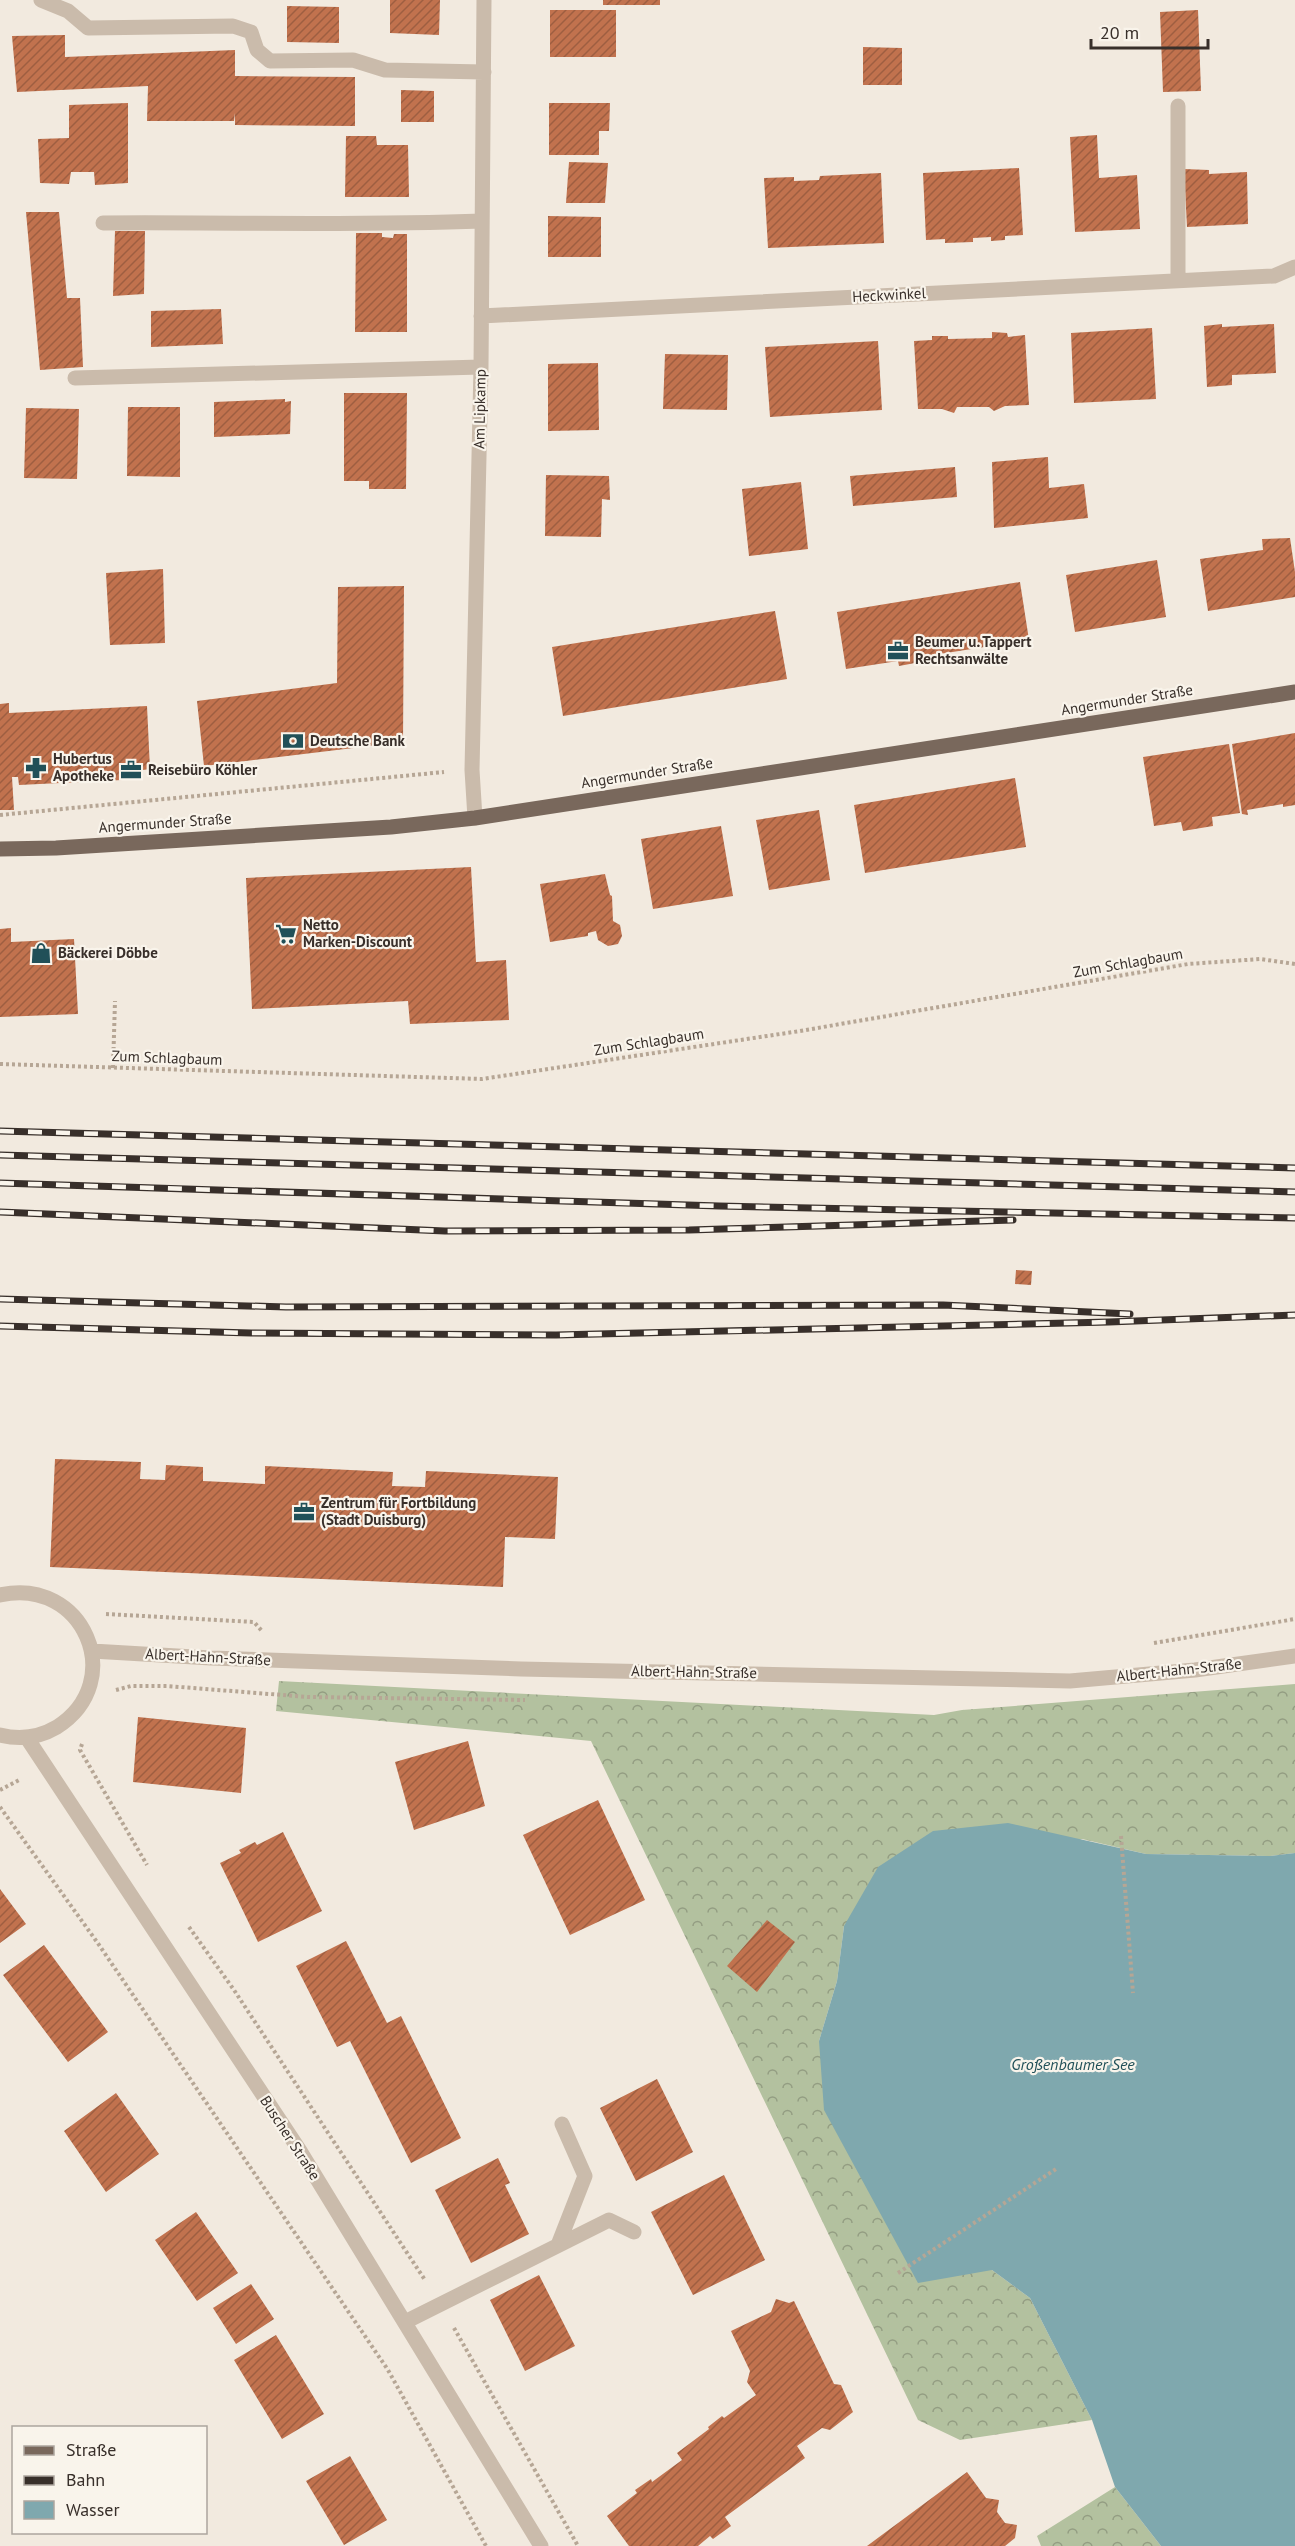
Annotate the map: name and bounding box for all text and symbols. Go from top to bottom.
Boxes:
scale bar [1091,12,1208,50]
text: 20 m [1100,21,1139,44]
street label: Heckwinkel [852,283,927,306]
street label: Am Lipkamp [469,369,490,449]
place label: Beumer u. Tappert Rechtsanwälte [915,632,1032,668]
office icon: Beumer u. Tappert Rechtsanwälte [886,639,910,663]
street label: Angermunder Straße [1060,680,1194,719]
bank icon: Deutsche Bank [281,729,305,753]
place label: Deutsche Bank [310,731,406,750]
place label: Hubertus Apotheke [53,749,114,785]
street label: Angermunder Straße [580,753,714,792]
pharmacy icon: Hubertus Apotheke [24,756,48,780]
office icon: Reisebüro Köhler [119,758,143,782]
place label: Reisebüro Köhler [148,760,258,779]
street label: Angermunder Straße [98,808,232,837]
place label: Netto Marken-Discount [303,915,413,951]
supermarket icon: Netto Marken-Discount [274,922,298,946]
shop icon: Bäckerei Döbbe [29,941,53,965]
place label: Bäckerei Döbbe [58,943,158,962]
street label: Zum Schlagbaum [1072,944,1184,981]
street label: Zum Schlagbaum [593,1023,705,1060]
street label: Zum Schlagbaum [111,1046,223,1069]
place label: Zentrum für Fortbildung (Stadt Duisburg) [321,1493,476,1529]
office icon: Zentrum für Fortbildung (Stadt Duisburg) [292,1500,316,1524]
street label: Albert-Hahn-Straße [145,1644,271,1669]
street label: Albert-Hahn-Straße [1115,1653,1243,1686]
street label: Albert-Hahn-Straße [631,1661,757,1682]
water label: Großenbaumer See [1011,2054,1135,2074]
street label: Buscher Straße [256,2092,325,2184]
legend [12,2426,207,2534]
text: Straße [66,2438,117,2461]
text: Bahn [66,2468,105,2491]
text: Wasser [66,2498,120,2521]

